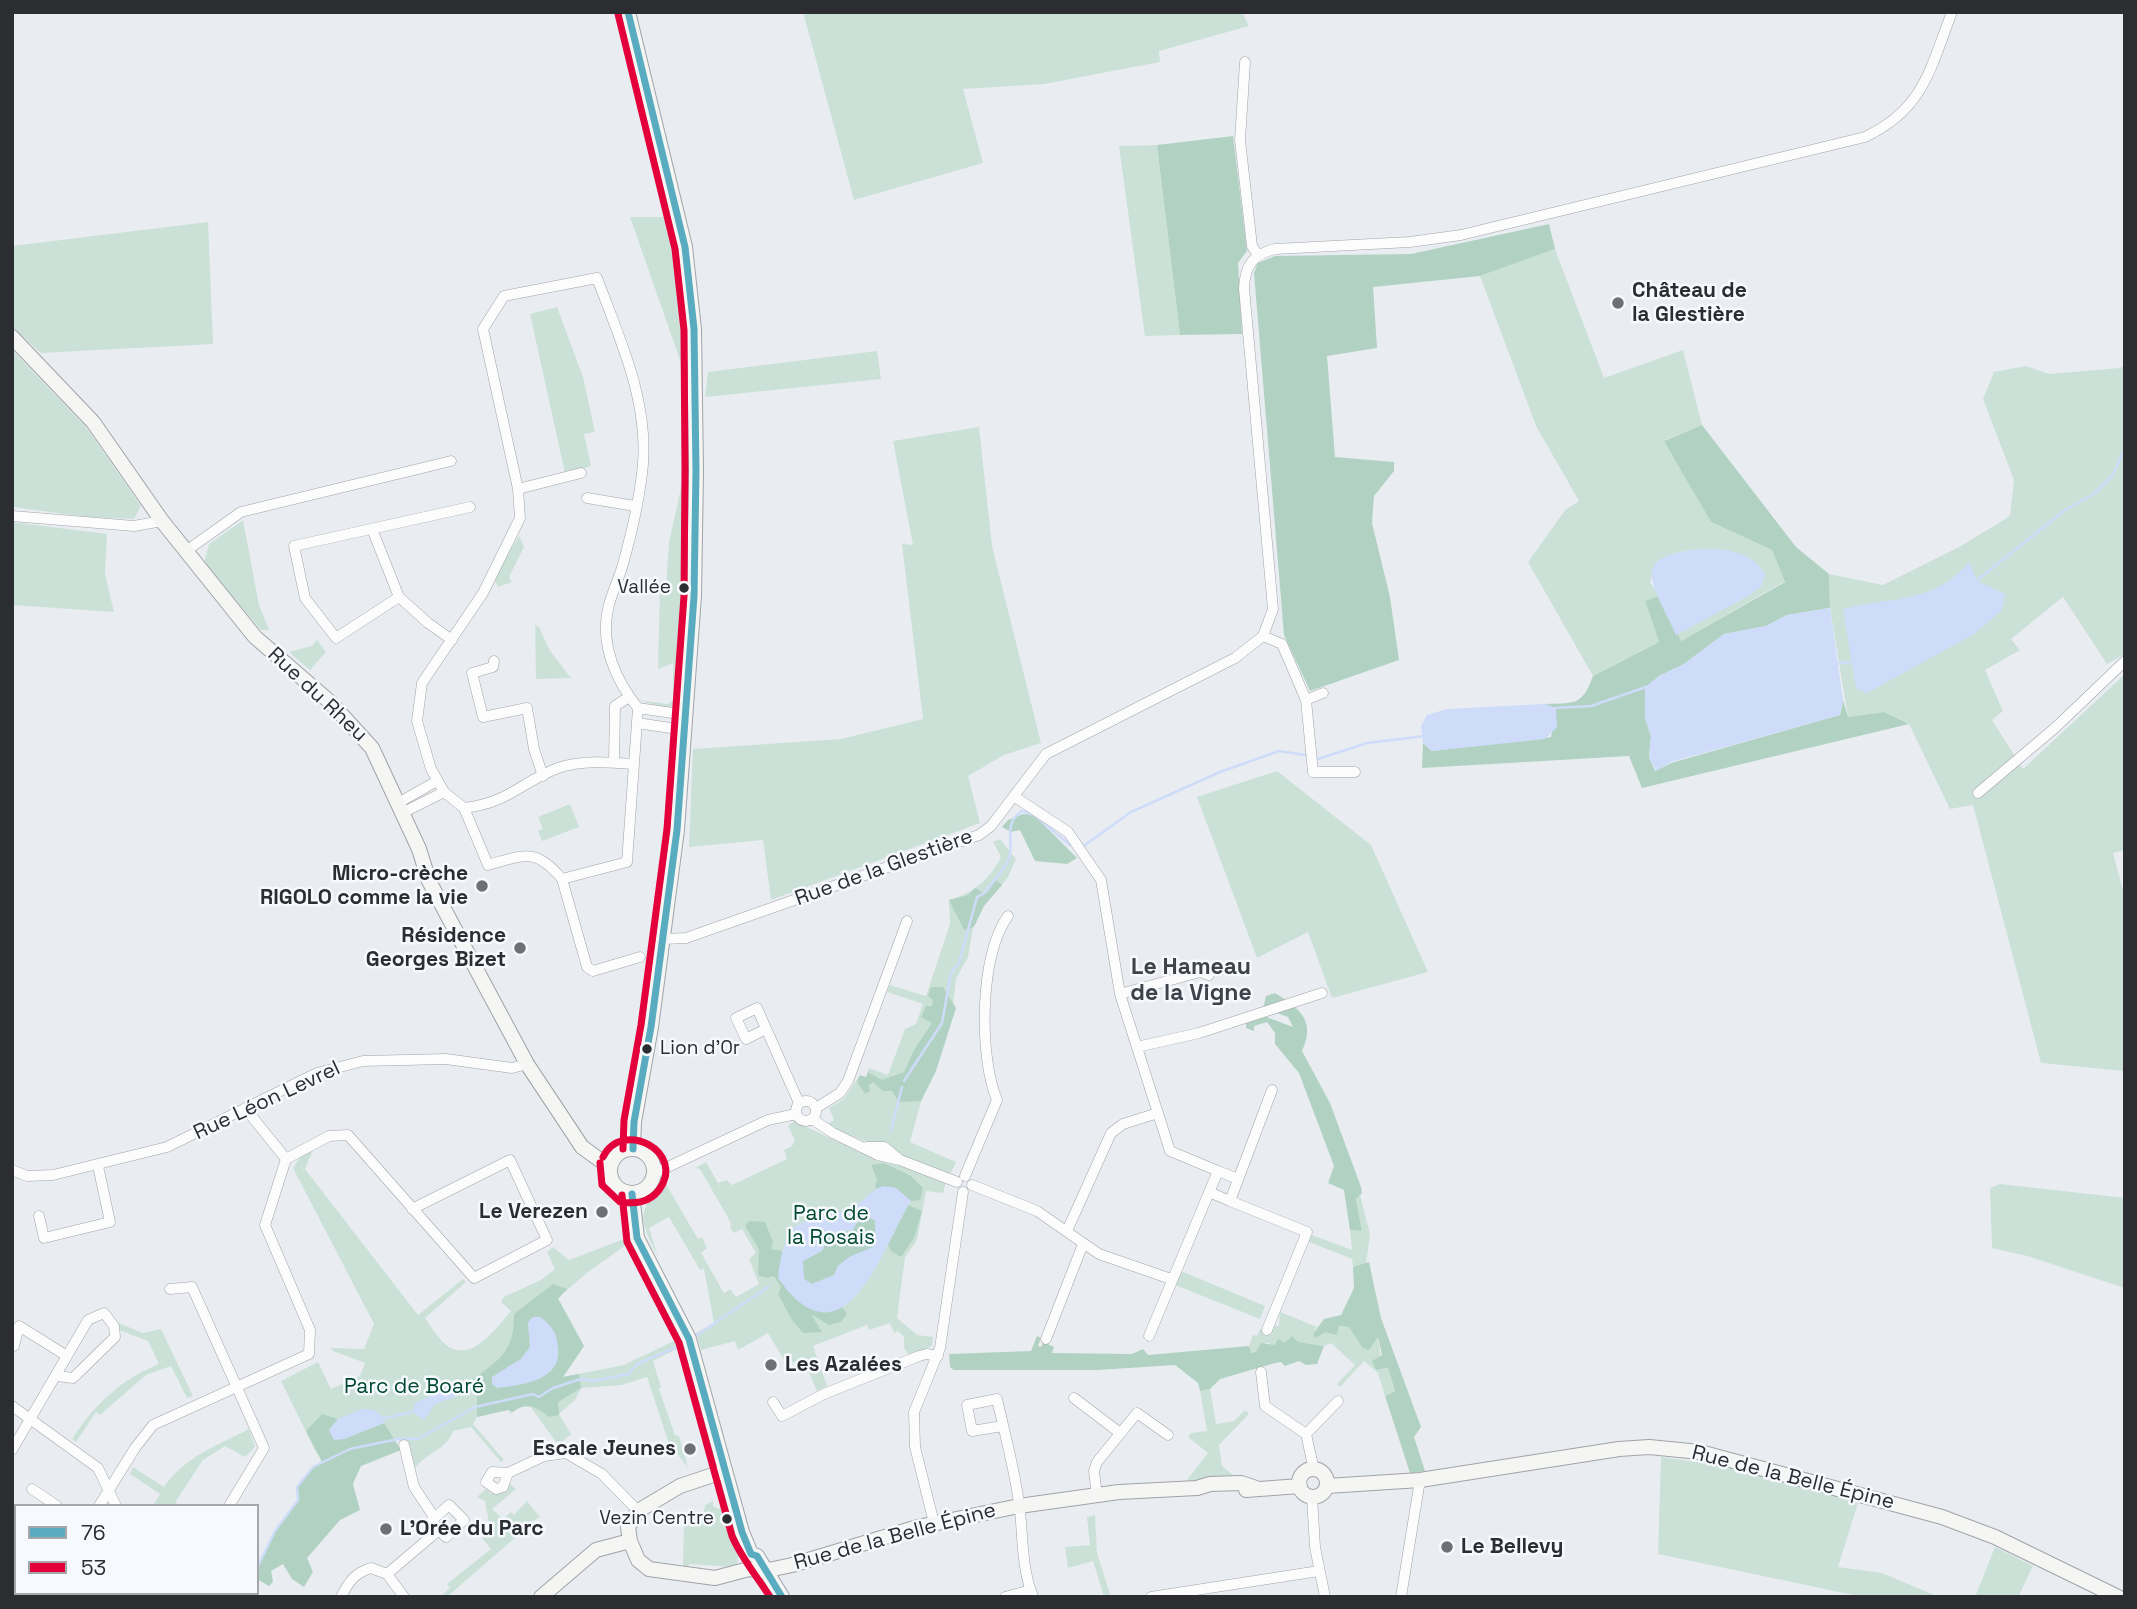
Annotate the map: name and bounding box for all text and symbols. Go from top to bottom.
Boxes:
place label: Château de la Glestière [1632,278,1747,328]
marker: Château de la Glestière [1610,295,1626,311]
place label: Vallée [617,577,671,599]
marker: Vallée [677,581,691,595]
street label: Rue du Rheu [262,642,372,748]
street label: Rue de la Glestière [792,824,976,912]
place label: Micro-crèche RIGOLO comme la vie [260,861,468,911]
marker: Micro-crèche RIGOLO comme la vie [474,878,490,894]
place label: Résidence Georges Bizet [366,923,506,973]
marker: Résidence Georges Bizet [512,940,528,956]
district label: Le Hameau de la Vigne [1130,954,1252,1008]
place label: Lion d'Or [660,1038,740,1060]
marker: Lion d'Or [640,1042,654,1056]
street label: Rue Léon Levrel [190,1056,344,1146]
place label: Le Verezen [479,1199,588,1225]
park label: Parc de la Rosais [787,1201,875,1251]
marker: Le Verezen [594,1204,610,1220]
place label: Les Azalées [785,1352,902,1378]
marker: Les Azalées [763,1357,779,1373]
park label: Parc de Boaré [344,1374,484,1400]
place label: Escale Jeunes [533,1436,676,1462]
marker: Escale Jeunes [682,1441,698,1457]
street label: Rue de la Belle Épine [1689,1441,1897,1515]
street label: Rue de la Belle Épine [791,1498,999,1576]
legend [14,1504,259,1595]
place label: Vezin Centre [599,1508,714,1530]
marker: Vezin Centre [720,1512,734,1526]
place label: L'Orée du Parc [400,1516,544,1542]
text: 76 [81,1519,106,1546]
marker: L'Orée du Parc [378,1521,394,1537]
place label: Le Bellevy [1461,1534,1563,1560]
marker: Le Bellevy [1439,1539,1455,1555]
text: 53 [81,1554,106,1581]

